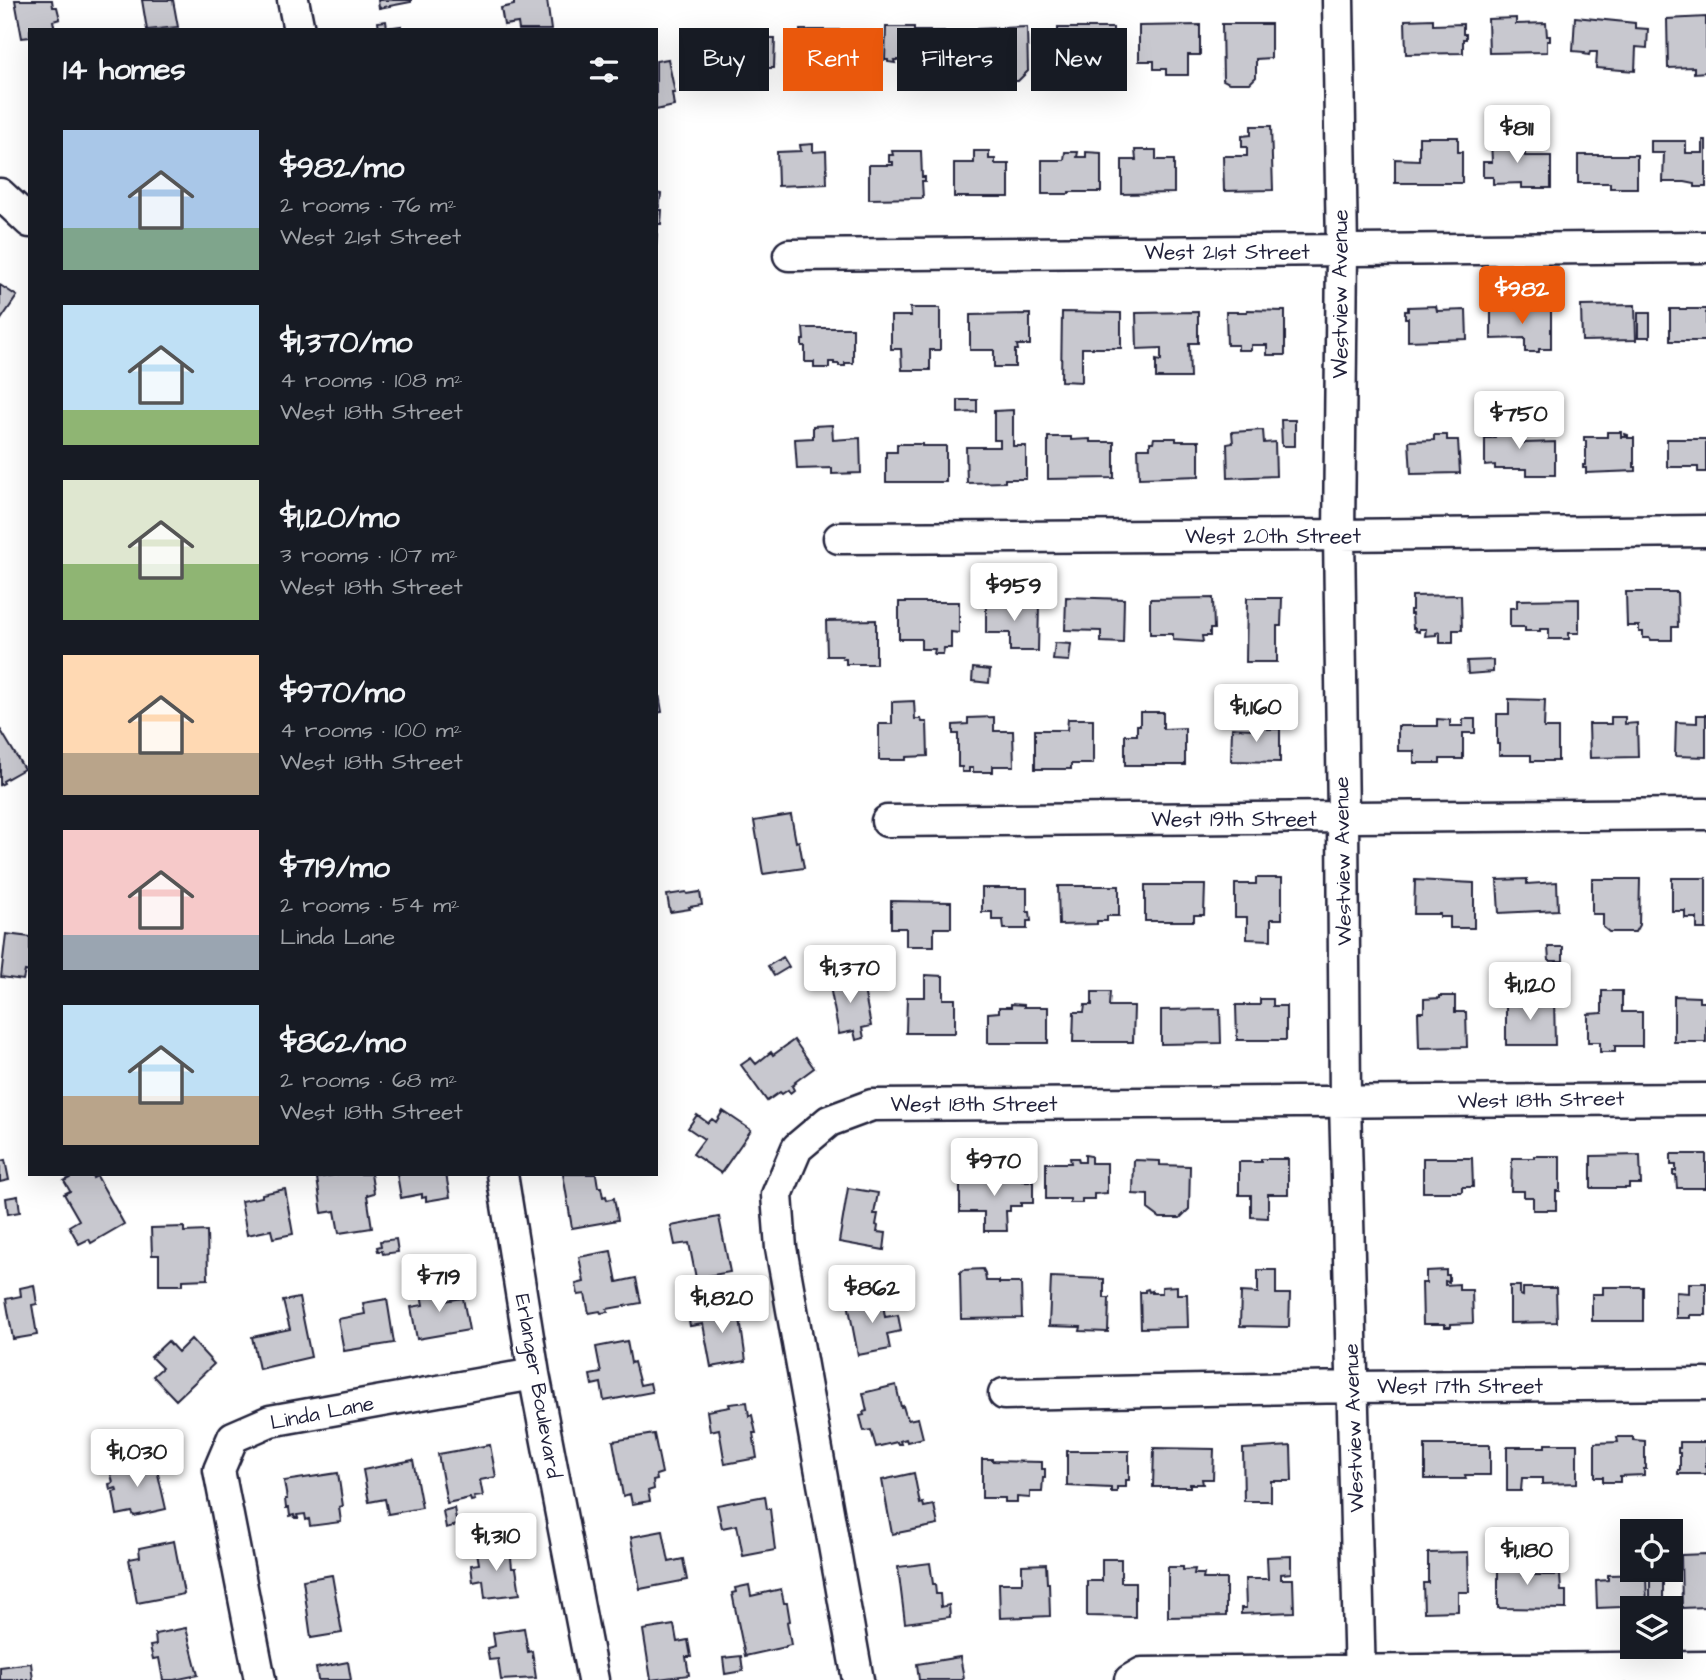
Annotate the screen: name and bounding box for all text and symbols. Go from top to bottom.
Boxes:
chip: Buy [679,28,769,91]
chip: Rent [783,28,883,91]
chip: Filters [897,28,1017,91]
chip: New [1031,28,1127,91]
text: 14 homes [63,49,186,91]
icon: filters [585,51,623,89]
pin: $811 [1476,106,1558,165]
text: $811 [1500,112,1534,144]
text: $982/mo [280,147,404,189]
icon: home [119,158,203,242]
text: 2 rooms · 76 m² [280,189,456,221]
street label: Westview Avenue [1326,209,1355,379]
text: West 21st Street [280,221,461,253]
street label: West 21st Street [1144,238,1310,267]
pin: $982 [1481,266,1563,326]
text: $982 [1495,273,1549,305]
text: $1,370/mo [280,322,412,364]
icon: home [119,333,203,417]
text: 4 rooms · 108 m² [280,364,463,396]
pin: $750 [1478,392,1560,451]
text: West 18th Street [280,396,463,428]
text: $750 [1490,398,1548,430]
text: $1,120/mo [280,497,400,539]
icon: home [119,508,203,592]
street label: West 20th Street [1185,522,1361,551]
text: 3 rooms · 107 m² [280,539,458,571]
pin: $959 [973,564,1055,623]
text: $959 [986,570,1042,602]
text: West 18th Street [280,571,463,603]
text: $970/mo [280,672,405,714]
icon: home [119,683,203,767]
pin: $1,160 [1199,684,1313,744]
text: $1,160 [1230,691,1282,723]
text: 4 rooms · 100 m² [280,714,462,746]
text: West 18th Street [280,746,463,778]
street label: Westview Avenue [1327,776,1359,946]
street label: West 19th Street [1151,805,1317,834]
text: $719/mo [280,847,390,889]
icon: home [119,858,203,942]
text: 2 rooms · 54 m² [280,889,460,921]
text: Linda Lane [280,921,395,953]
pin: $1,370 [793,946,907,1005]
text: $1,370 [820,952,880,984]
pin: $1,120 [1473,962,1587,1022]
text: $1,120 [1505,969,1555,1001]
text: $862/mo [280,1022,406,1064]
icon: home [119,1033,203,1117]
text: 2 rooms · 68 m² [280,1064,457,1096]
street label: West 18th Street [1457,1084,1625,1116]
street label: West 18th Street [891,1090,1058,1119]
text: West 18th Street [280,1096,463,1128]
pin: $970 [953,1138,1035,1198]
text: $970 [967,1145,1021,1177]
pin: $719 [398,1254,480,1314]
text: $719 [418,1261,461,1293]
pin: $862 [831,1266,913,1325]
text: $862 [844,1272,900,1304]
pin: $1,820 [665,1276,779,1335]
text: $1,820 [691,1282,753,1314]
street label: Erlanger Boulevard [506,1292,569,1481]
street label: Westview Avenue [1337,1343,1371,1513]
street label: West 17th Street [1377,1372,1544,1401]
street label: Linda Lane [268,1389,376,1437]
pin: $1,030 [80,1430,194,1489]
text: $1,030 [107,1436,167,1468]
pin: $1,310 [439,1514,553,1573]
map controls [1620,1519,1683,1659]
button: locate [1620,1519,1683,1582]
text: $1,310 [472,1520,521,1552]
pin: $1,180 [1470,1528,1584,1587]
text: $1,180 [1501,1534,1553,1566]
button: layers [1620,1596,1683,1659]

